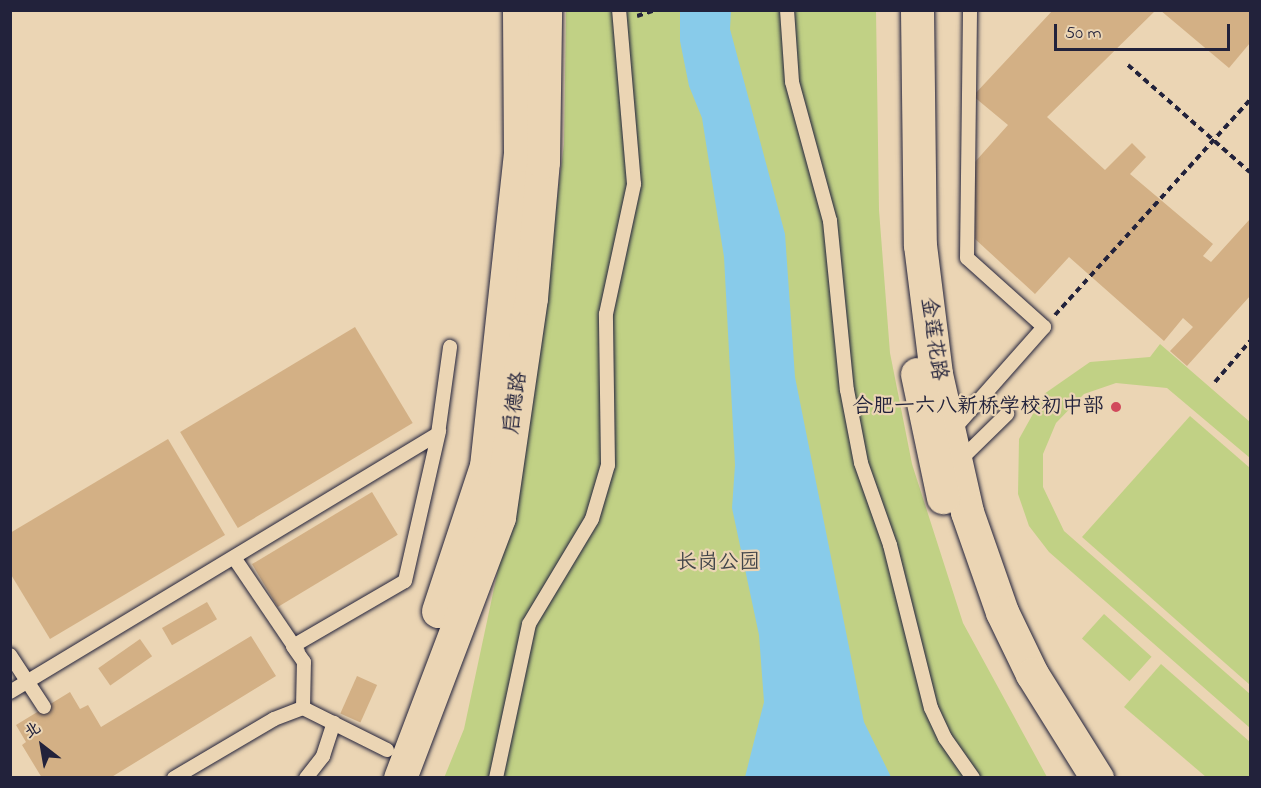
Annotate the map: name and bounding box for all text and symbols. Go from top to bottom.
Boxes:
scale bar [1057,12,1232,50]
text: 50 m [1065,21,1102,47]
street label: 金莲花路 [915,296,951,382]
street label: 启德路 [499,370,533,436]
place label: 合肥一六八新桥学校初中部 [852,394,1104,420]
marker: 合肥一六八新桥学校初中部 [1109,400,1123,414]
park label: 长岗公园 [676,550,760,576]
north arrow [12,716,72,776]
text: 北 [20,716,46,745]

